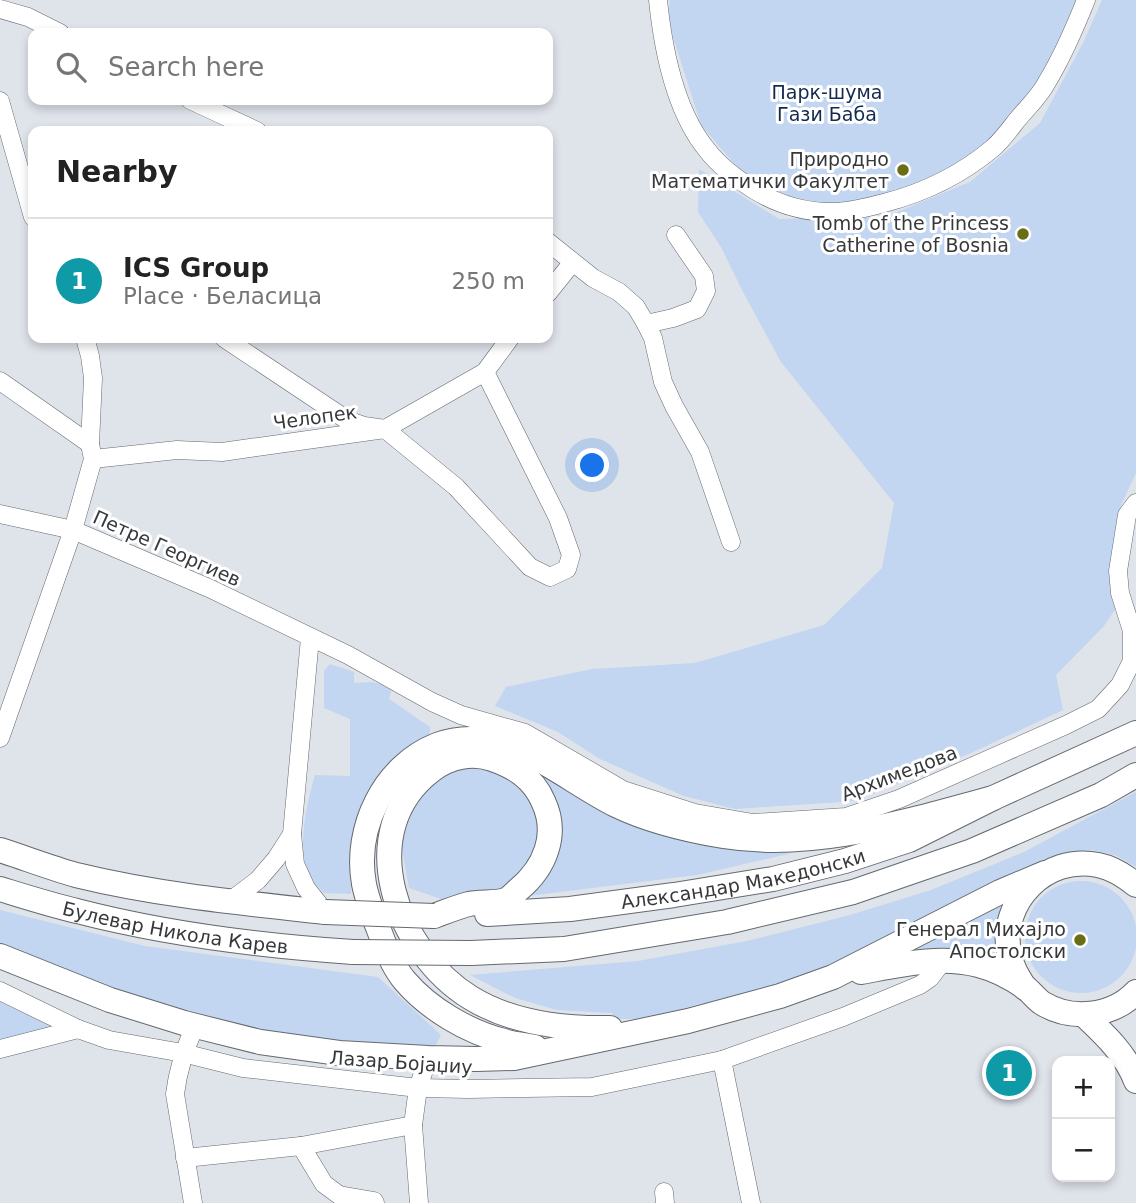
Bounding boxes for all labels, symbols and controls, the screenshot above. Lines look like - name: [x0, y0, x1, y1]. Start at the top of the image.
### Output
- search box: [28, 28, 553, 105]
- icon: search: [52, 48, 90, 86]
- text: Search here: [108, 52, 264, 82]
- park label: Парк-шума Гази Баба: [772, 81, 882, 125]
- place label: Природно Математички Факултет: [651, 148, 889, 192]
- text: Nearby: [56, 154, 178, 189]
- marker: Природно Математички Факултет: [895, 162, 911, 178]
- place label: Tomb of the Princess Catherine of Bosnia: [812, 212, 1009, 256]
- marker: Tomb of the Princess Catherine of Bosnia: [1015, 226, 1031, 242]
- text: ICS Group: [123, 253, 269, 283]
- text: 1: [71, 268, 87, 294]
- text: 250 m: [451, 268, 525, 294]
- text: Place · Беласица: [123, 283, 322, 309]
- street label: Челопек: [272, 400, 358, 434]
- your location: [575, 448, 609, 482]
- street label: Петре Георгиев: [90, 506, 244, 590]
- street label: Архимедова: [838, 741, 960, 805]
- street label: Александар Македонски: [620, 844, 868, 913]
- street label: Булевар Никола Карев: [60, 897, 289, 958]
- place label: Генерал Михајло Апостолски: [896, 918, 1066, 962]
- marker: Генерал Михајло Апостолски: [1072, 932, 1088, 948]
- street label: Лазар Бојаџиу: [329, 1046, 473, 1078]
- pin: 1: [986, 1047, 1032, 1099]
- map controls: [1052, 1056, 1115, 1182]
- button: +: [1052, 1056, 1115, 1119]
- button: −: [1052, 1119, 1115, 1182]

